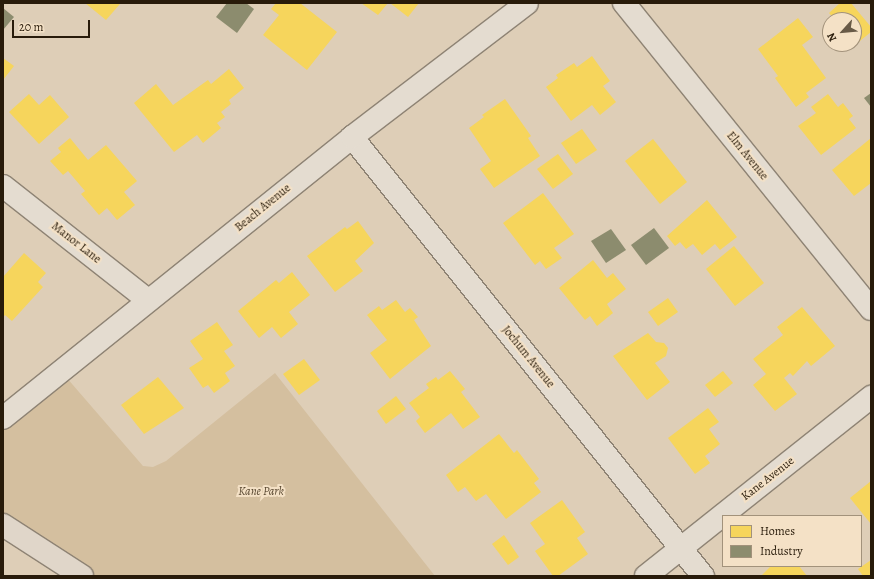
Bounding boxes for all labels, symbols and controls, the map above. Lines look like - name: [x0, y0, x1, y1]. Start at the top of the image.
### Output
- scale bar: [14, 12, 92, 38]
- north arrow: [822, 12, 862, 52]
- text: 20 m: [19, 19, 43, 35]
- text: N: [823, 30, 840, 44]
- street label: Elm Avenue: [723, 129, 771, 183]
- street label: Beach Avenue: [232, 181, 294, 235]
- street label: Manor Lane: [48, 219, 104, 267]
- street label: Jochum Avenue: [499, 323, 557, 391]
- street label: Kane Avenue: [739, 454, 797, 504]
- park label: Kane Park: [238, 485, 284, 499]
- legend: [722, 515, 862, 567]
- text: Homes: [760, 523, 795, 539]
- text: Industry: [760, 543, 803, 559]

